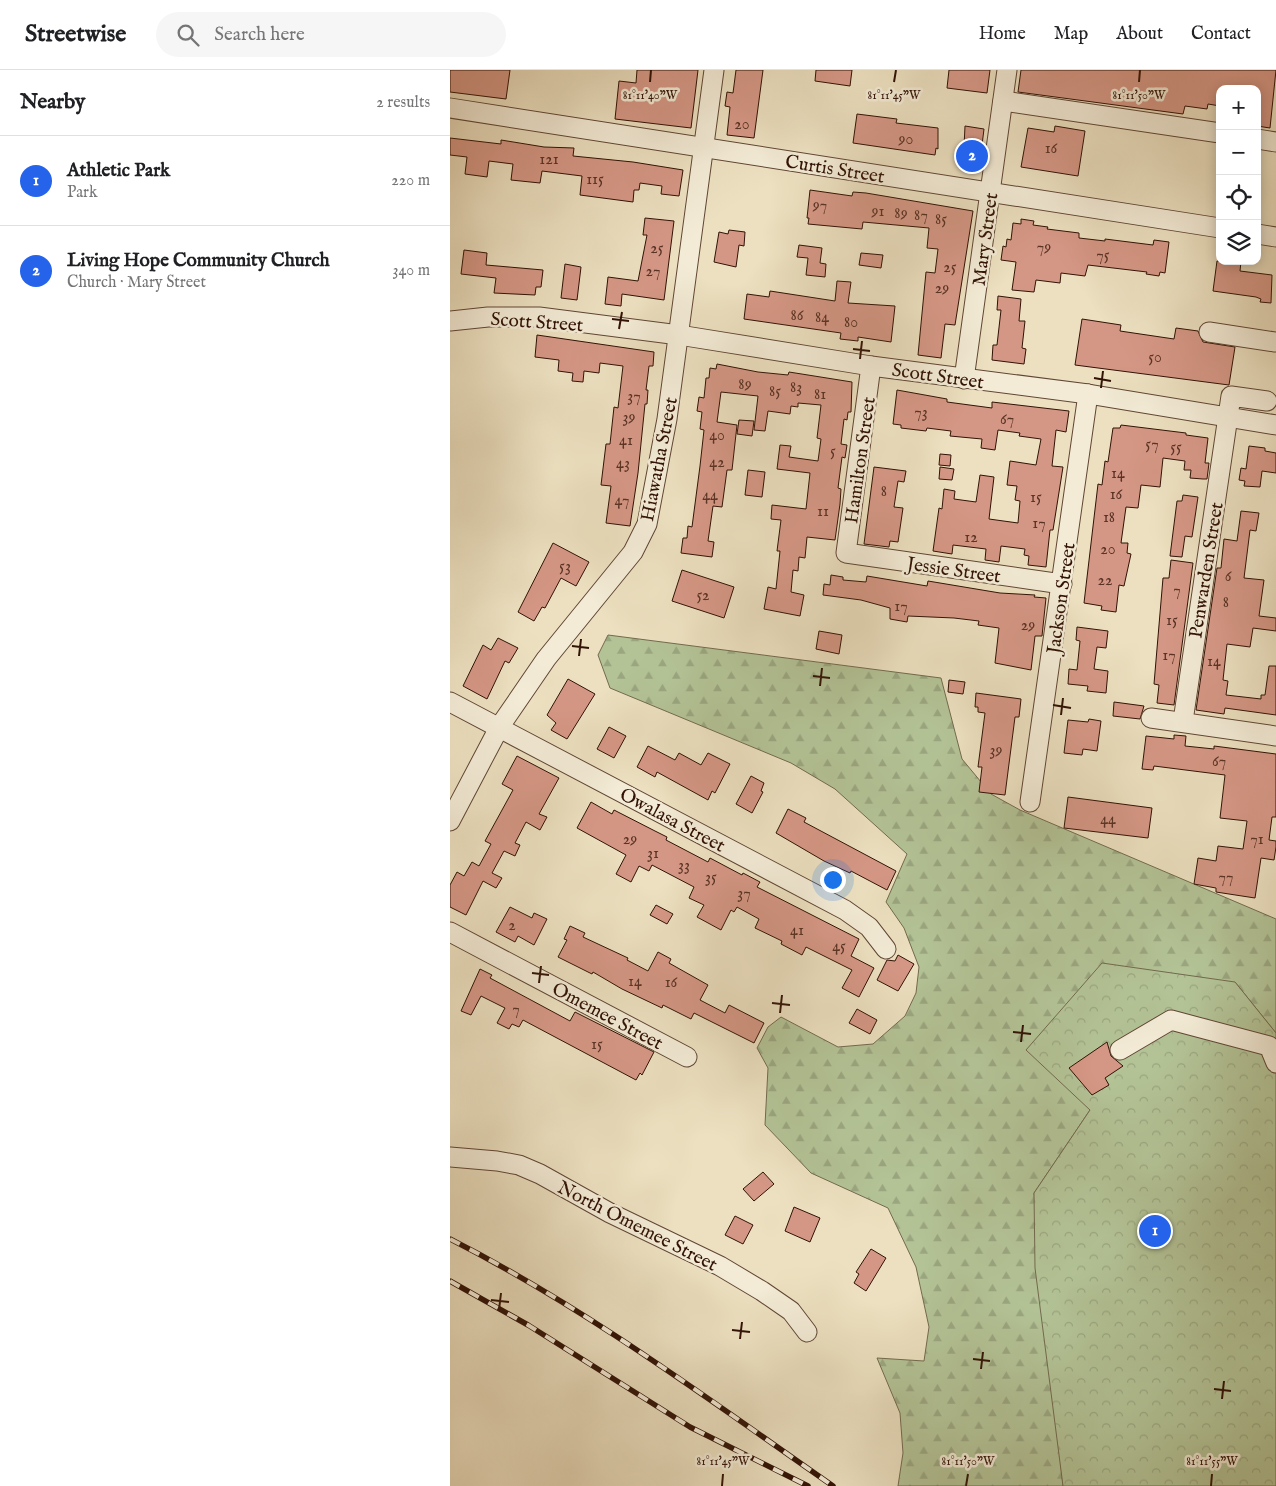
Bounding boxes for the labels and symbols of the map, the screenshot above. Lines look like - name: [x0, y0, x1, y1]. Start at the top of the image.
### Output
- text: 81°11'40"W: [623, 88, 678, 103]
- text: 81°11'45"W: [868, 88, 921, 103]
- text: 81°11'50"W: [1113, 88, 1166, 103]
- house number: 20: [734, 115, 750, 135]
- house number: 90: [898, 130, 914, 150]
- pin: 2: [956, 137, 988, 175]
- house number: 16: [1045, 139, 1058, 159]
- house number: 121: [539, 150, 559, 170]
- street label: Curtis Street: [783, 150, 886, 190]
- house number: 115: [586, 170, 604, 190]
- street label: Mary Street: [968, 191, 1004, 287]
- house number: 97: [812, 196, 827, 216]
- house number: 91: [871, 202, 884, 222]
- house number: 89: [894, 204, 908, 224]
- house number: 87: [914, 206, 928, 226]
- house number: 85: [935, 210, 947, 230]
- house number: 79: [1037, 238, 1051, 258]
- house number: 25: [650, 239, 664, 259]
- house number: 75: [1096, 246, 1110, 266]
- house number: 25: [943, 258, 957, 278]
- house number: 27: [646, 262, 660, 282]
- house number: 29: [935, 279, 949, 299]
- house number: 86: [790, 306, 804, 326]
- street label: Scott Street: [490, 308, 584, 338]
- house number: 84: [815, 308, 829, 328]
- house number: 80: [844, 313, 858, 333]
- house number: 50: [1148, 348, 1162, 368]
- street label: Scott Street: [890, 359, 986, 395]
- house number: 89: [738, 375, 752, 395]
- house number: 83: [790, 378, 802, 398]
- house number: 85: [769, 382, 781, 402]
- house number: 81: [814, 385, 826, 405]
- house number: 37: [627, 387, 641, 407]
- street label: Hiawatha Street: [636, 395, 684, 524]
- street label: Hamilton Street: [840, 395, 882, 525]
- house number: 73: [914, 403, 928, 423]
- house number: 39: [623, 408, 635, 428]
- house number: 67: [1000, 410, 1014, 430]
- house number: 40: [709, 426, 725, 446]
- house number: 41: [619, 431, 633, 451]
- house number: 57: [1145, 435, 1159, 455]
- house number: 55: [1170, 438, 1182, 458]
- house number: 5: [830, 442, 836, 462]
- house number: 42: [709, 453, 725, 473]
- house number: 43: [616, 454, 630, 474]
- house number: 14: [1111, 464, 1125, 484]
- house number: 8: [881, 482, 887, 502]
- house number: 16: [1110, 485, 1123, 505]
- house number: 44: [702, 486, 718, 506]
- house number: 15: [1030, 488, 1042, 508]
- house number: 47: [615, 491, 629, 511]
- street label: Penwarden Street: [1184, 500, 1230, 640]
- house number: 11: [817, 502, 829, 522]
- house number: 18: [1103, 508, 1115, 528]
- house number: 17: [1032, 514, 1046, 534]
- house number: 12: [964, 528, 978, 548]
- house number: 20: [1100, 540, 1116, 560]
- street label: Jackson Street: [1042, 541, 1082, 657]
- street label: Jessie Street: [903, 552, 1003, 590]
- house number: 53: [559, 557, 571, 577]
- house number: 6: [1225, 567, 1232, 587]
- house number: 22: [1097, 571, 1113, 591]
- house number: 7: [1173, 581, 1181, 601]
- house number: 52: [696, 586, 710, 606]
- house number: 8: [1223, 593, 1229, 613]
- house number: 17: [894, 597, 908, 617]
- house number: 15: [1166, 611, 1178, 631]
- house number: 29: [1021, 616, 1035, 636]
- house number: 17: [1162, 646, 1176, 666]
- house number: 14: [1207, 652, 1221, 672]
- house number: 39: [990, 741, 1002, 761]
- house number: 67: [1212, 752, 1226, 772]
- street label: Owalasa Street: [615, 783, 729, 859]
- house number: 44: [1100, 810, 1116, 830]
- house number: 29: [623, 830, 637, 850]
- house number: 71: [1250, 830, 1264, 850]
- house number: 31: [647, 844, 659, 864]
- house number: 33: [678, 856, 690, 876]
- your location: [820, 867, 846, 893]
- house number: 35: [705, 868, 717, 888]
- house number: 77: [1219, 868, 1233, 888]
- house number: 37: [737, 884, 751, 904]
- house number: 2: [508, 916, 516, 936]
- house number: 41: [790, 921, 804, 941]
- house number: 45: [832, 937, 846, 957]
- house number: 14: [628, 972, 642, 992]
- house number: 16: [665, 973, 678, 993]
- street label: Omemee Street: [547, 977, 667, 1056]
- house number: 7: [512, 1000, 520, 1020]
- house number: 15: [591, 1035, 603, 1055]
- street label: North Omemee Street: [553, 1176, 722, 1278]
- pin: 1: [1139, 1212, 1171, 1250]
- text: 81°11'45"W: [697, 1454, 750, 1469]
- text: 81°11'50"W: [942, 1454, 995, 1469]
- text: 81°11'55"W: [1186, 1454, 1238, 1469]

